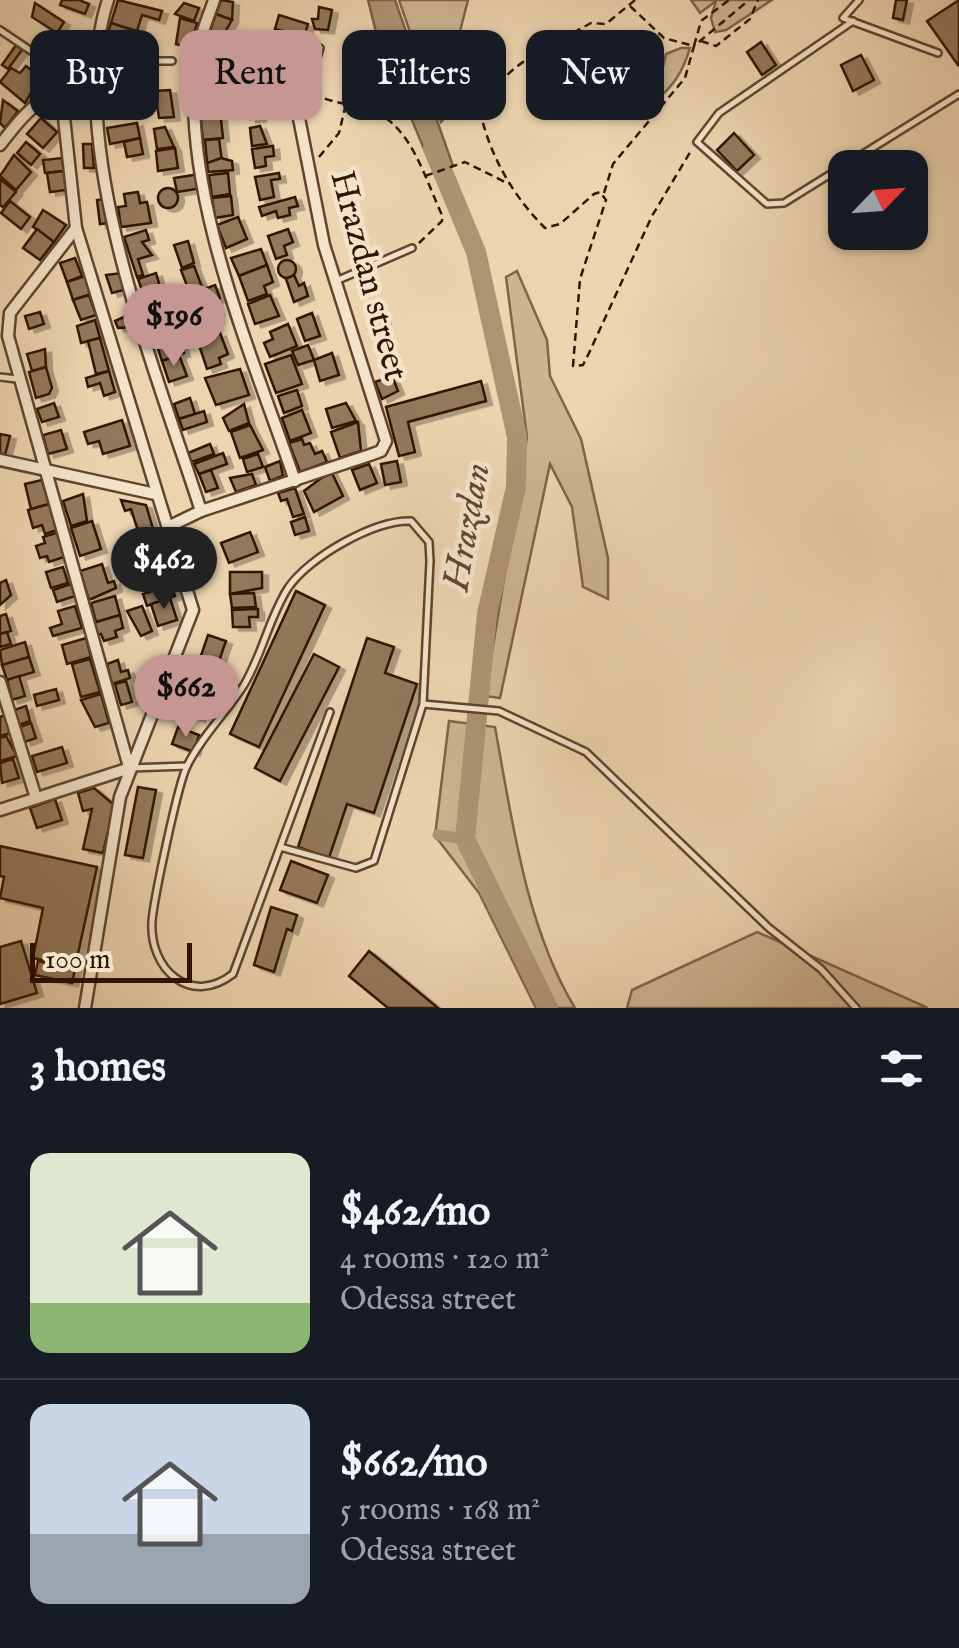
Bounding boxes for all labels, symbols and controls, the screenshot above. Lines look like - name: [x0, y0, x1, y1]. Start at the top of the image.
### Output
- chip: Buy: [30, 30, 159, 120]
- chip: Rent: [179, 30, 322, 120]
- chip: Filters: [342, 30, 506, 120]
- chip: New: [526, 30, 664, 120]
- north arrow: [828, 150, 928, 250]
- map controls: [828, 150, 928, 250]
- street label: Hrazdan street: [318, 166, 418, 386]
- pin: $196: [115, 284, 233, 369]
- text: $196: [145, 296, 203, 337]
- water label: Hrazdan: [433, 459, 503, 596]
- pin: $462: [105, 527, 223, 612]
- text: $462: [133, 539, 195, 580]
- pin: $662: [127, 655, 245, 740]
- text: $662: [156, 667, 216, 708]
- scale bar: [30, 938, 192, 983]
- text: 100 m: [45, 943, 111, 978]
- icon: filters: [874, 1041, 929, 1096]
- text: 3 homes: [30, 1042, 166, 1095]
- text: $462/mo: [340, 1186, 491, 1239]
- icon: home: [110, 1193, 230, 1313]
- text: 4 rooms · 120 m²: [340, 1239, 549, 1280]
- text: Odessa street: [340, 1280, 516, 1321]
- text: $662/mo: [340, 1437, 488, 1490]
- icon: home: [110, 1444, 230, 1564]
- text: 5 rooms · 168 m²: [340, 1490, 540, 1531]
- text: Odessa street: [340, 1531, 516, 1572]

